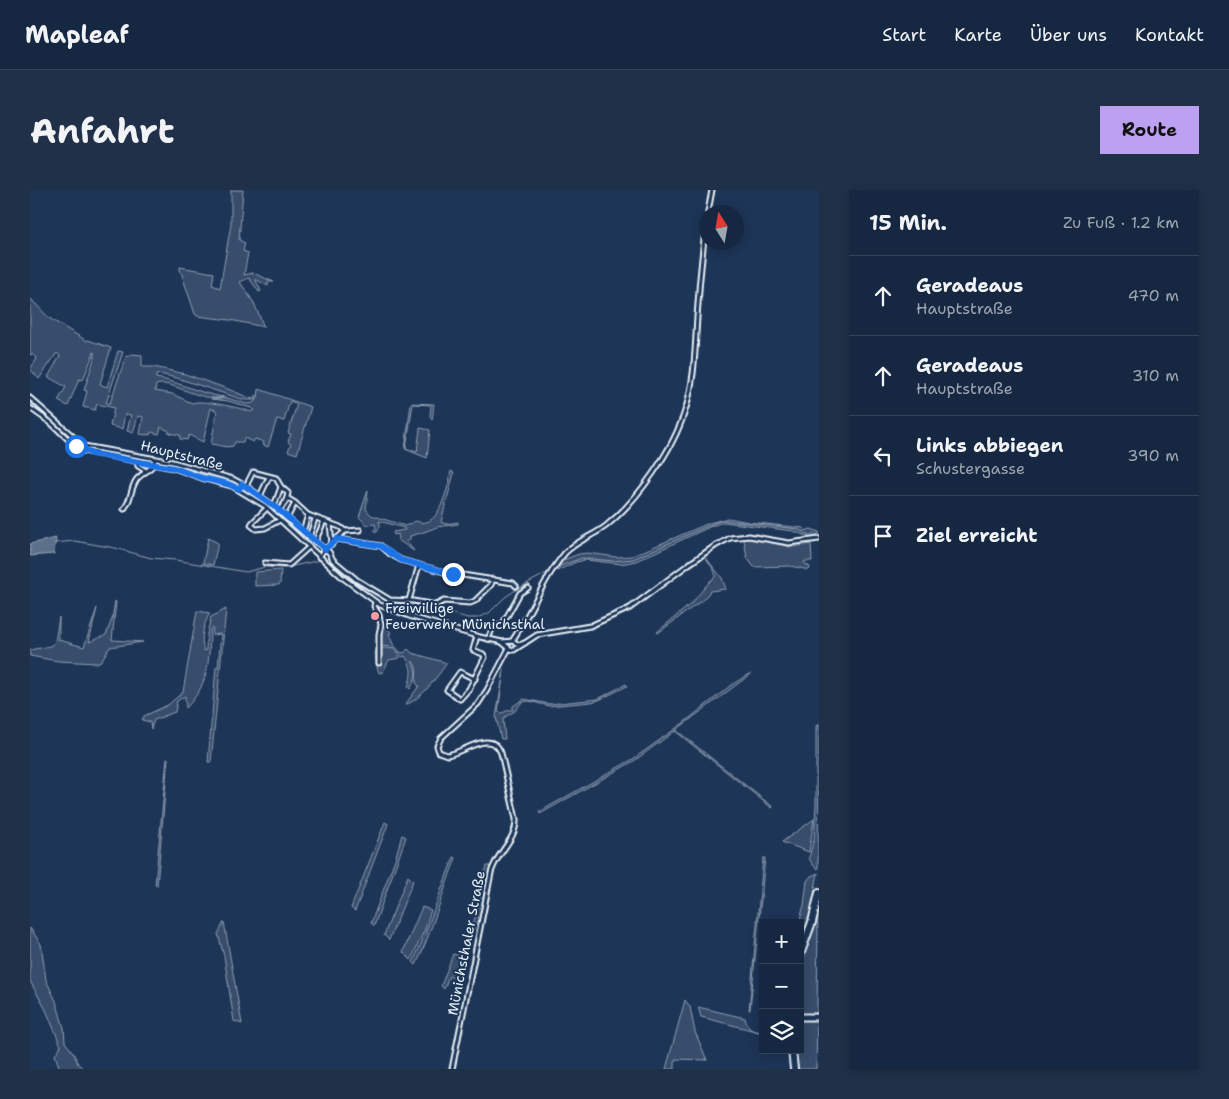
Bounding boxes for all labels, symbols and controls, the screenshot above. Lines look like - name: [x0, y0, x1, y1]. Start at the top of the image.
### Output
- text: Mapleaf: [25, 19, 129, 51]
- text: Start: [882, 23, 926, 47]
- text: Karte: [954, 23, 1002, 47]
- text: Über uns: [1030, 23, 1107, 47]
- text: Kontakt: [1135, 23, 1204, 47]
- button: Route: [1100, 106, 1199, 154]
- text: Anfahrt: [30, 107, 174, 154]
- north arrow: [699, 205, 744, 250]
- text: 15 Min.: [869, 209, 947, 237]
- text: Zu Fuß · 1.2 km: [1063, 212, 1179, 233]
- text: Geradeaus: [916, 273, 1023, 298]
- icon: ahead: [869, 282, 897, 310]
- text: 470 m: [1128, 285, 1179, 306]
- text: Hauptstraße: [916, 298, 1013, 319]
- text: Geradeaus: [916, 353, 1023, 378]
- icon: ahead: [869, 362, 897, 390]
- text: 310 m: [1132, 365, 1179, 386]
- text: Hauptstraße: [916, 378, 1013, 399]
- text: Links abbiegen: [916, 433, 1063, 458]
- route start: [65, 435, 88, 458]
- street label: Hauptstraße: [139, 436, 225, 474]
- icon: left: [869, 442, 897, 470]
- text: 390 m: [1127, 445, 1179, 466]
- text: Schustergasse: [916, 458, 1025, 479]
- icon: arrive: [869, 522, 897, 550]
- text: Ziel erreicht: [916, 523, 1037, 548]
- route end: [442, 563, 465, 586]
- place label: Freiwillige Feuerwehr Münichsthal: [385, 599, 545, 633]
- marker: Freiwillige Feuerwehr Münichsthal: [369, 610, 381, 622]
- street label: Münichsthaler Straße: [443, 869, 489, 1017]
- map controls: [759, 919, 804, 1054]
- button: +: [759, 919, 804, 964]
- button: −: [759, 964, 804, 1009]
- button: layers: [759, 1009, 804, 1054]

